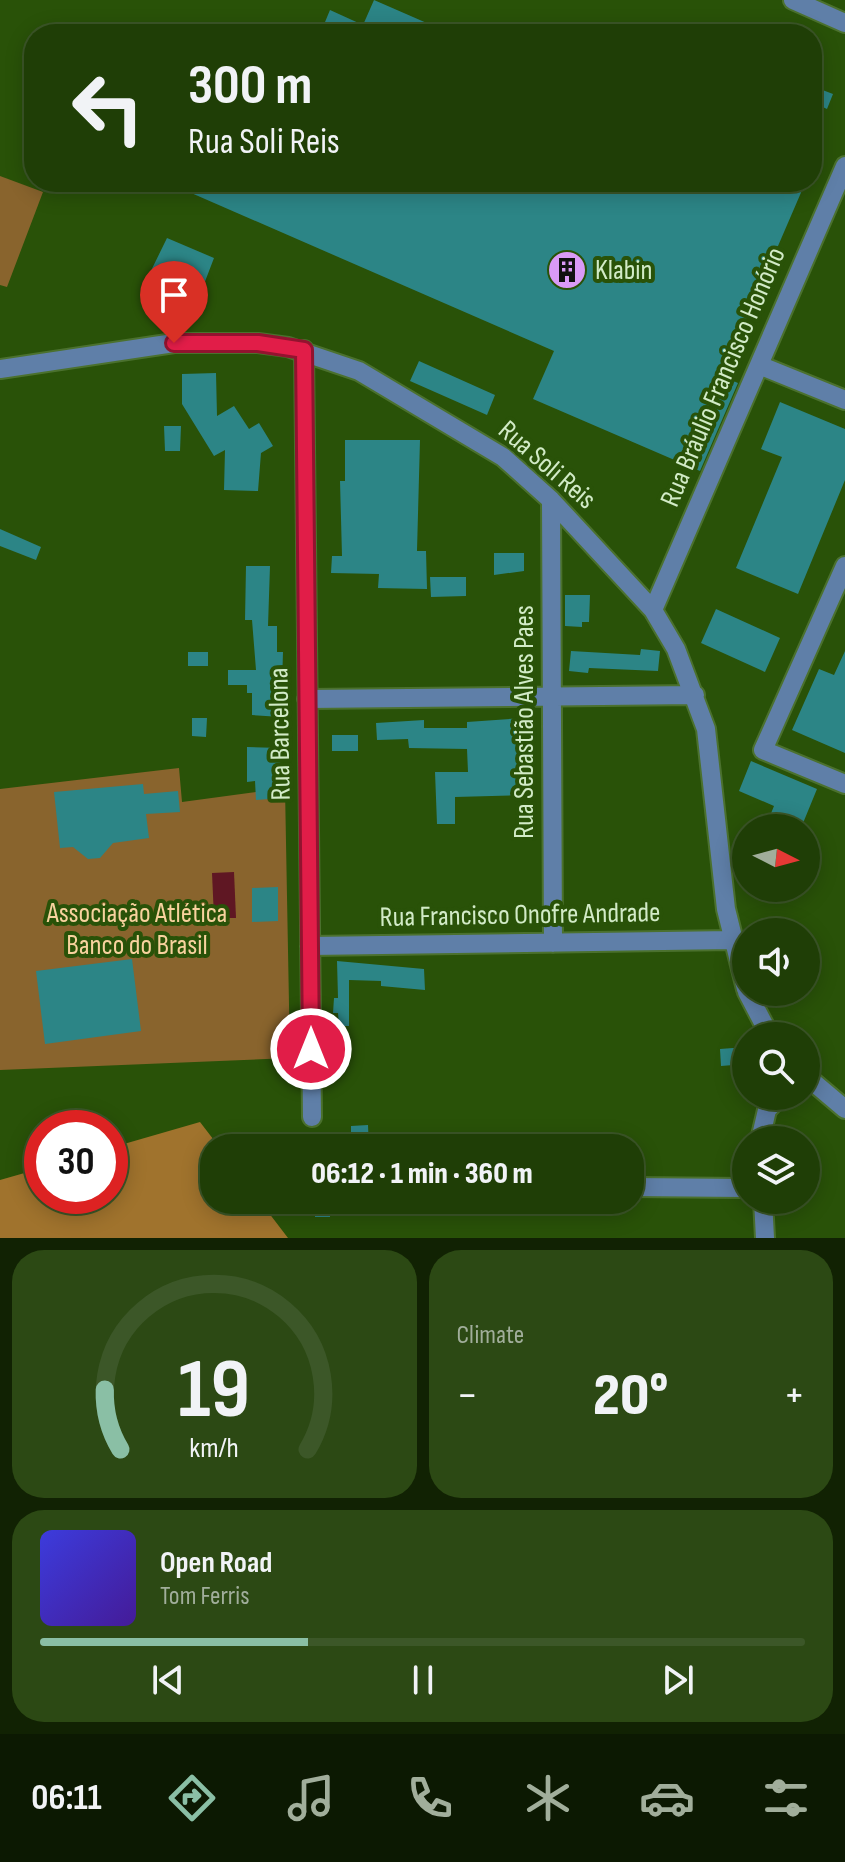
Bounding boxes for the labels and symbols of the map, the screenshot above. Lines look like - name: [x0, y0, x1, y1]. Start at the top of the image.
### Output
- street label: Rua Bráulio Francisco Honório: [653, 242, 793, 512]
- building icon: Klabin: [546, 249, 588, 291]
- place label: Klabin: [595, 254, 653, 287]
- pin: [140, 261, 208, 343]
- street label: Rua Soli Reis: [492, 414, 602, 516]
- street label: Rua Sebastião Alves Paes: [508, 605, 541, 839]
- street label: Rua Barcelona: [262, 667, 298, 801]
- north arrow: [732, 814, 820, 902]
- street label: Rua Francisco Onofre Andrade: [379, 896, 661, 934]
- park label: Associação Atlética Banco do Brasil: [46, 897, 227, 962]
- position arrow: [269, 1007, 353, 1091]
- speed limit sign: 30: [24, 1110, 128, 1214]

